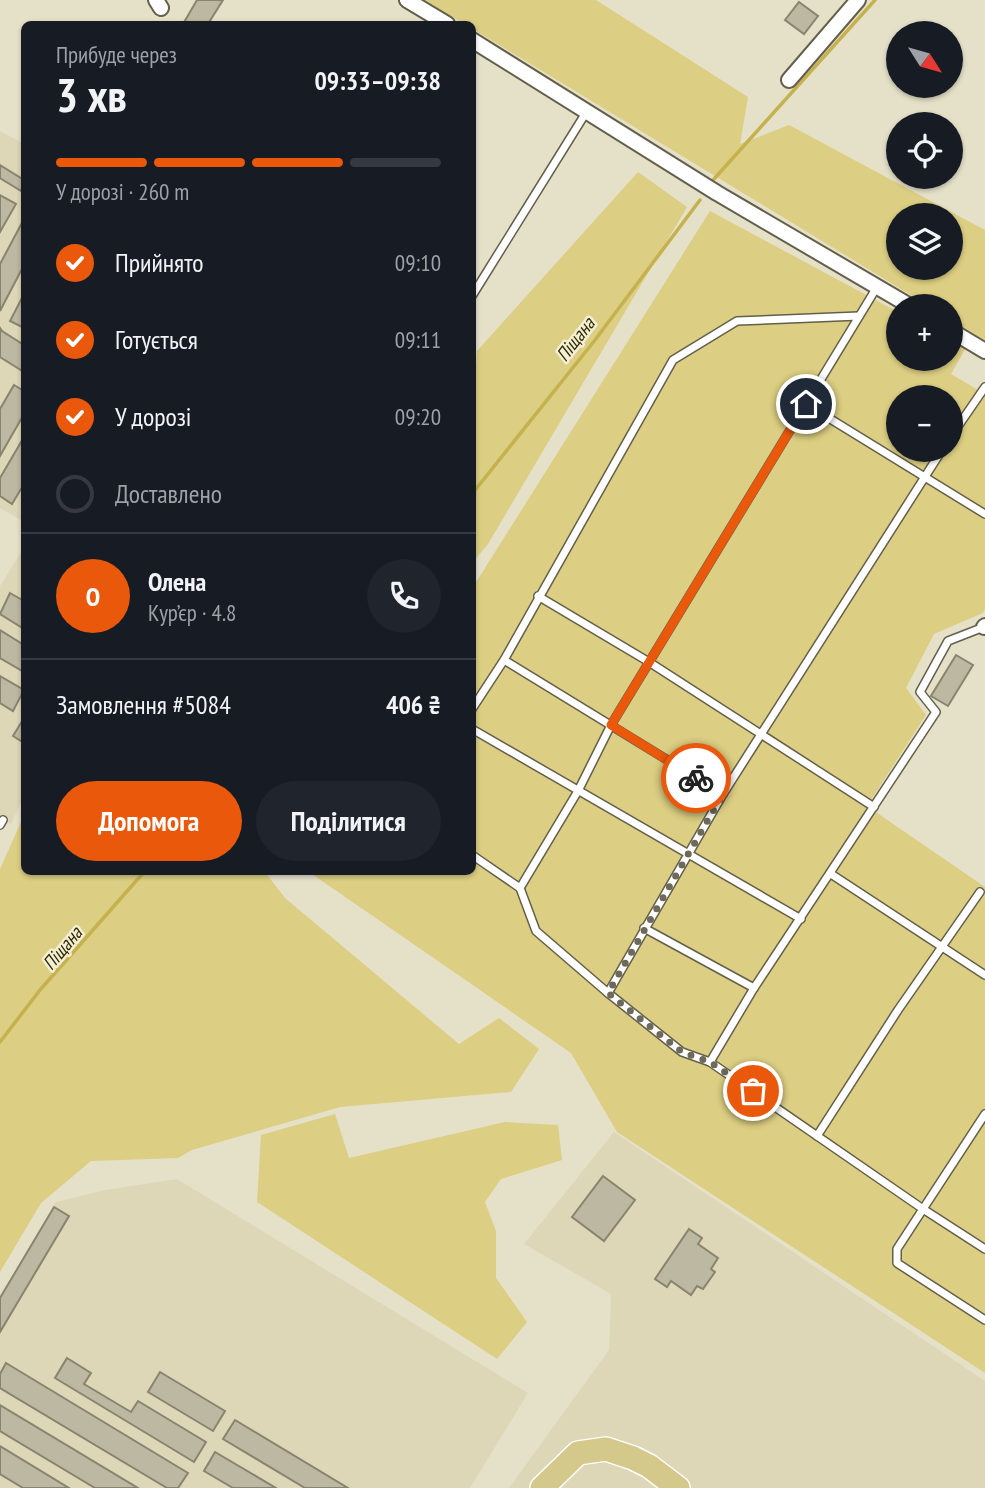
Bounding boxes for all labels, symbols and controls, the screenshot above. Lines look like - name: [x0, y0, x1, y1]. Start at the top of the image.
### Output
- north arrow: [886, 21, 962, 98]
- map controls: [886, 21, 963, 462]
- text: Прибуде через: [56, 40, 177, 69]
- text: 09:33–09:38: [314, 64, 441, 97]
- text: 3 хв: [56, 65, 127, 125]
- button: locate: [886, 112, 963, 189]
- text: У дорозі · 260 m: [56, 177, 189, 206]
- button: layers: [886, 203, 963, 280]
- icon: check: [56, 244, 94, 282]
- text: Прийнято: [115, 246, 203, 279]
- text: 09:10: [395, 248, 441, 277]
- button: +: [886, 294, 963, 371]
- water label: Піщана: [550, 311, 600, 366]
- icon: check: [56, 321, 94, 359]
- text: Готується: [115, 323, 198, 356]
- text: 09:11: [395, 325, 441, 354]
- pin: [776, 374, 836, 434]
- icon: home: [787, 385, 825, 423]
- button: −: [886, 385, 963, 462]
- icon: check: [56, 398, 94, 436]
- text: У дорозі: [115, 400, 192, 433]
- text: 09:20: [395, 402, 441, 431]
- text: Доставлено: [115, 477, 222, 510]
- button: phone: [367, 559, 441, 633]
- text: Олена: [148, 565, 206, 598]
- text: О: [86, 580, 100, 613]
- text: Кур’єр · 4.8: [148, 598, 236, 627]
- text: Замовлення #5084: [56, 688, 231, 721]
- text: 406 ₴: [386, 688, 441, 721]
- courier: [661, 743, 731, 813]
- icon: bike: [677, 759, 715, 797]
- button: Допомога: [56, 781, 242, 861]
- button: Поділитися: [256, 781, 441, 861]
- water label: Піщана: [37, 920, 88, 975]
- pin: [723, 1061, 783, 1121]
- icon: bag: [734, 1072, 772, 1110]

